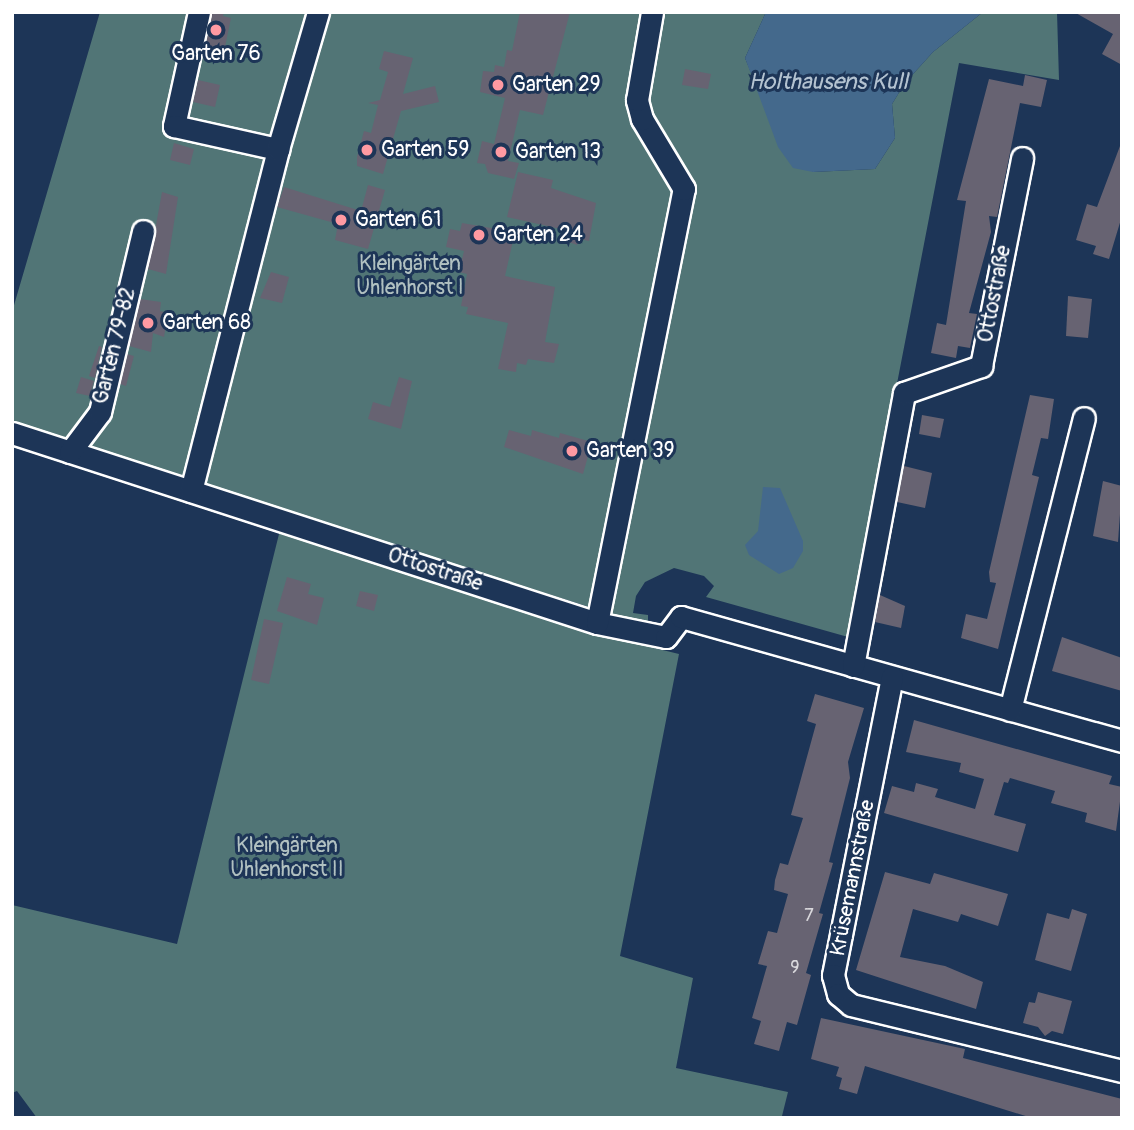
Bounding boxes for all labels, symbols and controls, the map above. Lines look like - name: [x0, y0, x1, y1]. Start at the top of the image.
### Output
- marker: Garten 76: [208, 22, 224, 38]
- place label: Garten 76: [171, 41, 261, 67]
- water label: Holthausens Kull: [748, 68, 908, 96]
- place label: Garten 29: [512, 72, 601, 98]
- marker: Garten 29: [490, 77, 506, 93]
- place label: Garten 59: [381, 137, 469, 163]
- place label: Garten 13: [515, 139, 601, 165]
- marker: Garten 59: [359, 142, 375, 158]
- marker: Garten 13: [493, 144, 509, 160]
- place label: Garten 61: [355, 207, 441, 233]
- marker: Garten 61: [333, 212, 349, 228]
- place label: Garten 24: [493, 222, 583, 248]
- marker: Garten 24: [471, 227, 487, 243]
- street label: Ottostraße: [973, 243, 1017, 345]
- park label: Kleingärten Uhlenhorst I: [356, 251, 464, 301]
- street label: Garten 79-82: [88, 285, 142, 407]
- place label: Garten 68: [162, 310, 251, 336]
- marker: Garten 68: [140, 315, 156, 331]
- place label: Garten 39: [586, 438, 675, 464]
- marker: Garten 39: [564, 443, 580, 459]
- street label: Ottostraße: [384, 543, 486, 597]
- street label: Krüsemannstraße: [825, 798, 881, 958]
- park label: Kleingärten Uhlenhorst II: [230, 833, 344, 883]
- house number: 7: [804, 905, 814, 927]
- house number: 9: [790, 957, 800, 979]

